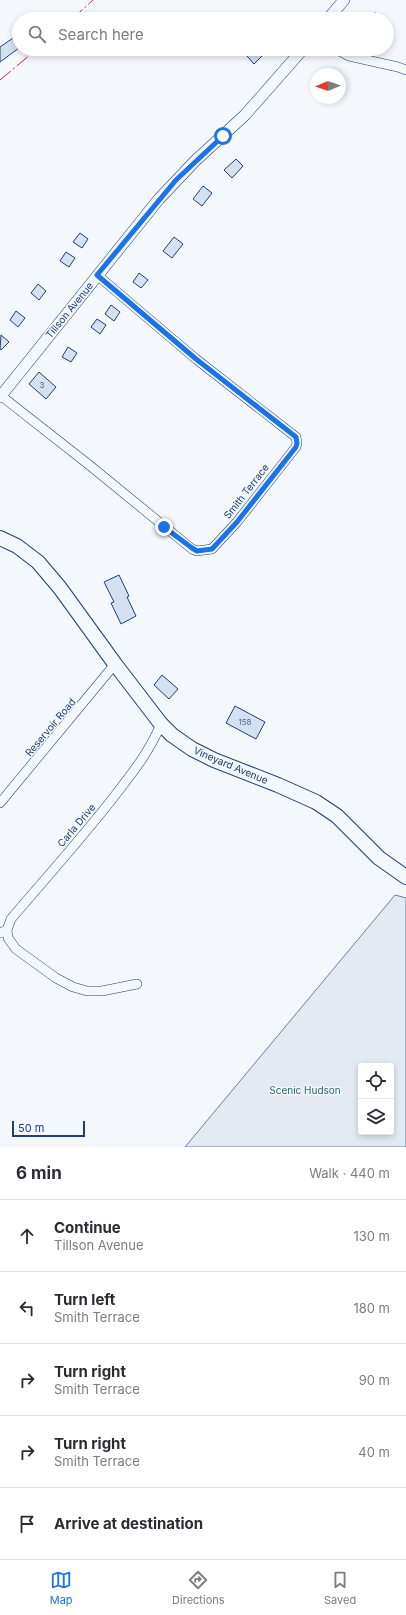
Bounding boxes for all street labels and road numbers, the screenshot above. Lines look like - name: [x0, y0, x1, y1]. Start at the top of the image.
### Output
- street label: Tillson Avenue: [43, 279, 95, 341]
- street label: Smith Terrace: [221, 461, 271, 521]
- street label: Reservoir Road: [22, 696, 78, 758]
- street label: Vineyard Avenue: [192, 744, 270, 786]
- street label: Carla Drive: [55, 801, 98, 849]

